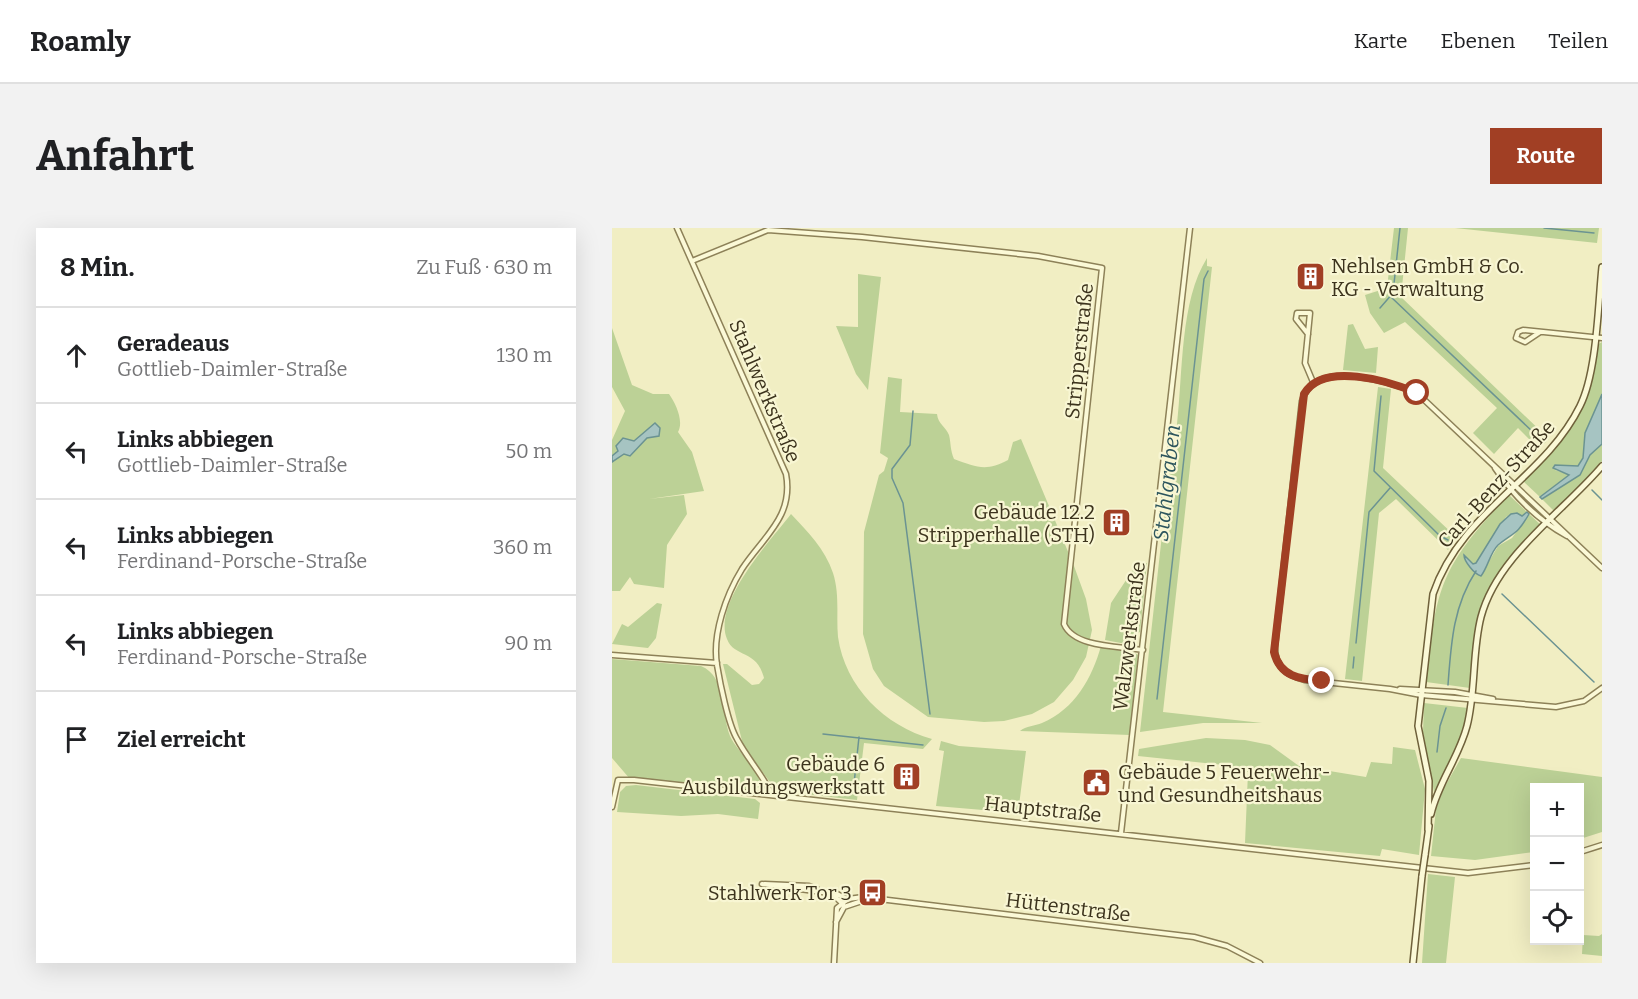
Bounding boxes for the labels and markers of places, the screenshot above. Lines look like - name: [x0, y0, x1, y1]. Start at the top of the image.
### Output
- place label: Nehlsen GmbH & Co. KG - Verwaltung: [1331, 254, 1524, 301]
- building icon: Nehlsen GmbH & Co. KG - Verwaltung: [1294, 261, 1326, 293]
- place label: Gebäude 12.2 Stripperhalle (STH): [918, 500, 1095, 547]
- building icon: Gebäude 12.2 Stripperhalle (STH): [1100, 507, 1132, 539]
- place label: Gebäude 6 Ausbildungswerkstatt: [681, 752, 885, 799]
- building icon: Gebäude 6 Ausbildungswerkstatt: [890, 760, 922, 792]
- place label: Gebäude 5 Feuerwehr- und Gesundheitshaus: [1118, 760, 1331, 807]
- public building icon: Gebäude 5 Feuerwehr- und Gesundheitshaus: [1081, 767, 1113, 799]
- bus stop icon: Stahlwerk Tor 3: [857, 877, 889, 909]
- place label: Stahlwerk Tor 3: [708, 881, 852, 905]

